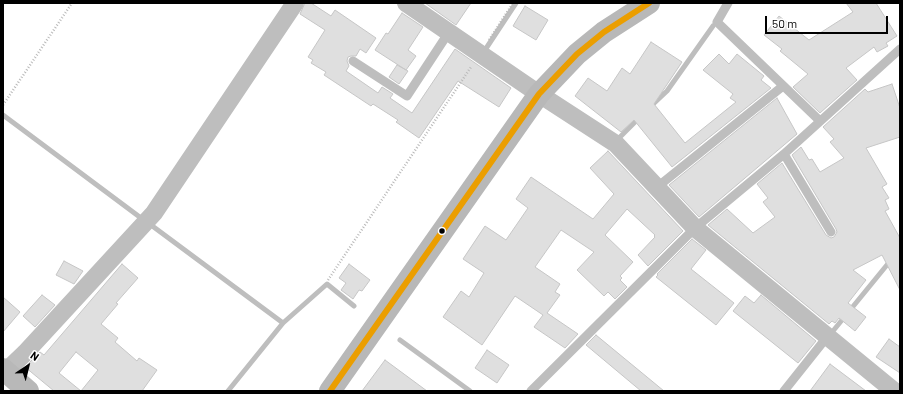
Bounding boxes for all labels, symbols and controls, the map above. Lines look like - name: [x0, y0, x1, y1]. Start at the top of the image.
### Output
- scale bar: [767, 8, 890, 34]
- text: 50 m: [772, 16, 797, 30]
- unlabelled marker: [437, 226, 447, 236]
- north arrow: [8, 346, 48, 386]
- text: N: [28, 348, 42, 363]

